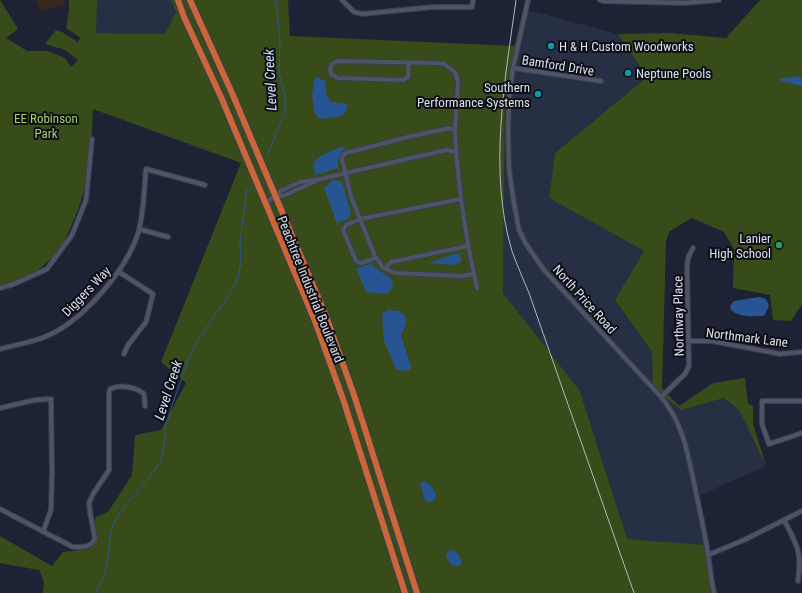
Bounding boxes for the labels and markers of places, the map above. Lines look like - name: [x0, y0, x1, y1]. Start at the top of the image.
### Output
- place label: H & H Custom Woodworks: [559, 39, 694, 54]
- marker: H & H Custom Woodworks: [546, 41, 556, 51]
- place label: Neptune Pools: [636, 66, 711, 81]
- marker: Neptune Pools: [623, 68, 633, 78]
- place label: Southern Performance Systems: [417, 80, 530, 110]
- marker: Southern Performance Systems: [533, 89, 543, 99]
- place label: Lanier High School: [709, 231, 771, 261]
- marker: Lanier High School: [774, 240, 784, 250]

